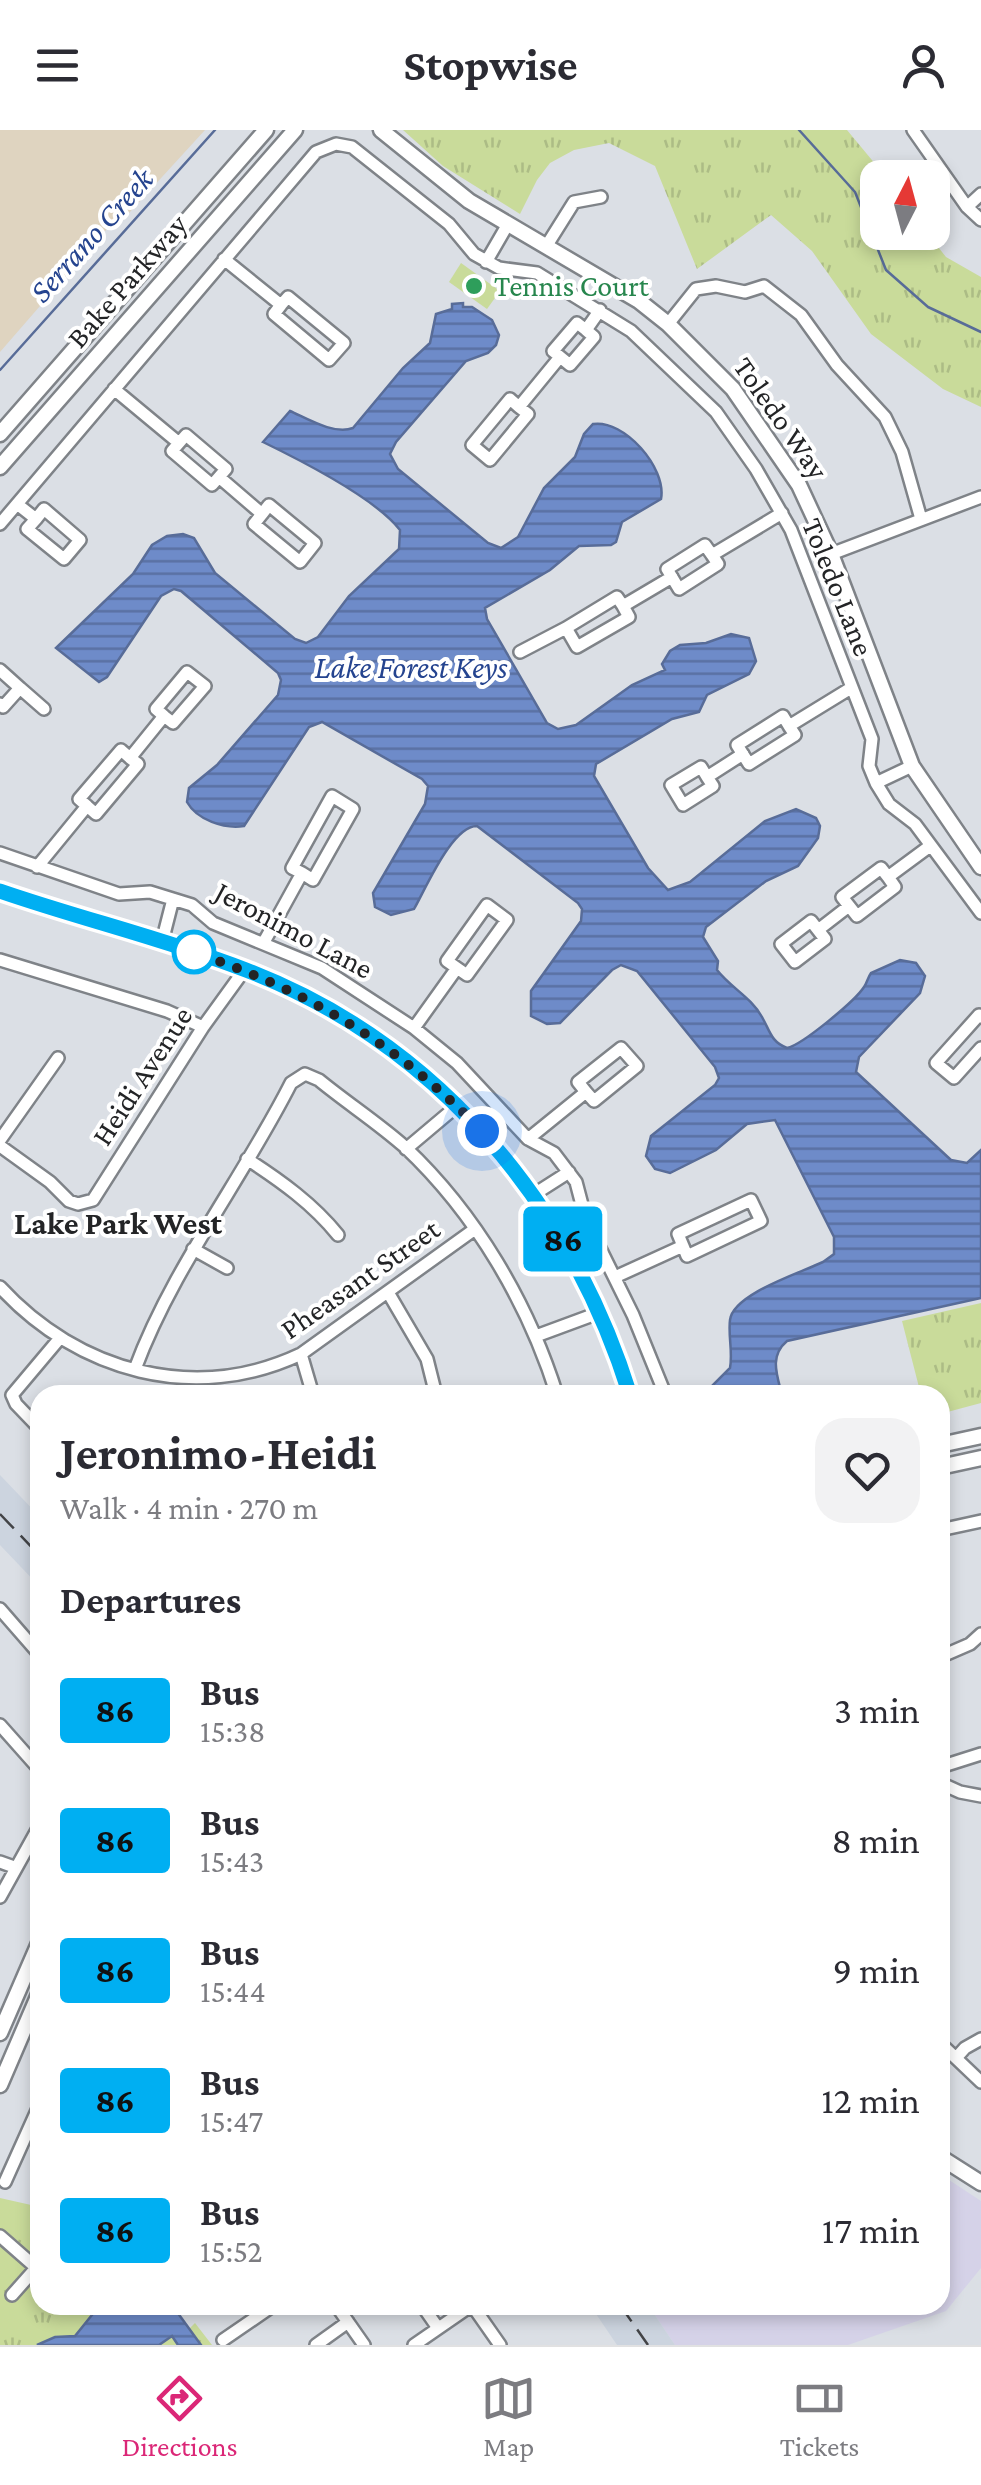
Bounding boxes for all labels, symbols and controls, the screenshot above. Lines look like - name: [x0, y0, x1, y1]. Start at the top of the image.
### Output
- icon: menu: [30, 38, 85, 93]
- icon: person: [896, 38, 951, 93]
- text: Stopwise: [403, 40, 578, 90]
- water label: Serrano Creek: [22, 159, 162, 309]
- north arrow: [860, 160, 950, 250]
- map controls: [860, 160, 950, 250]
- street label: Bake Parkway: [60, 207, 194, 355]
- place label: Tennis Court: [494, 269, 650, 302]
- marker: Tennis Court: [463, 275, 485, 297]
- street label: Toledo Way: [727, 350, 836, 486]
- street label: Toledo Lane: [796, 513, 881, 660]
- water label: Lake Forest Keys: [315, 649, 508, 685]
- street label: Jeronimo Lane: [207, 873, 379, 985]
- unlabelled marker: [173, 931, 215, 973]
- street label: Heidi Avenue: [85, 1000, 199, 1151]
- your location: [457, 1106, 507, 1156]
- district label: Lake Park West: [14, 1205, 222, 1241]
- line badge: 86: [518, 1206, 608, 1272]
- street label: Pheasant Street: [274, 1211, 446, 1345]
- text: 86: [543, 1220, 583, 1259]
- button: heart: [815, 1418, 920, 1523]
- text: Jeronimo-Heidi: [60, 1426, 376, 1479]
- text: Walk · 4 min · 270 m: [60, 1490, 318, 1526]
- text: Departures: [60, 1579, 241, 1621]
- text: Bus: [200, 1671, 259, 1713]
- text: 3 min: [834, 1689, 920, 1731]
- text: 86: [95, 1691, 135, 1730]
- text: 15:38: [200, 1713, 265, 1749]
- text: Bus: [200, 1801, 259, 1843]
- text: 8 min: [832, 1819, 920, 1861]
- text: 86: [95, 1821, 135, 1860]
- text: 15:43: [200, 1843, 264, 1879]
- text: Bus: [200, 1931, 259, 1973]
- text: 9 min: [833, 1949, 920, 1991]
- text: 86: [95, 1951, 135, 1990]
- text: 15:44: [200, 1973, 266, 2009]
- text: Bus: [200, 2061, 259, 2103]
- text: 12 min: [821, 2079, 920, 2121]
- text: 86: [95, 2081, 135, 2120]
- text: 15:47: [200, 2103, 263, 2139]
- text: Bus: [200, 2191, 259, 2233]
- text: 17 min: [822, 2209, 920, 2251]
- text: 86: [95, 2211, 135, 2250]
- text: 15:52: [200, 2233, 263, 2269]
- tab: Directions: [122, 2371, 238, 2462]
- tab: Map: [481, 2371, 536, 2462]
- tab: Tickets: [780, 2371, 859, 2462]

